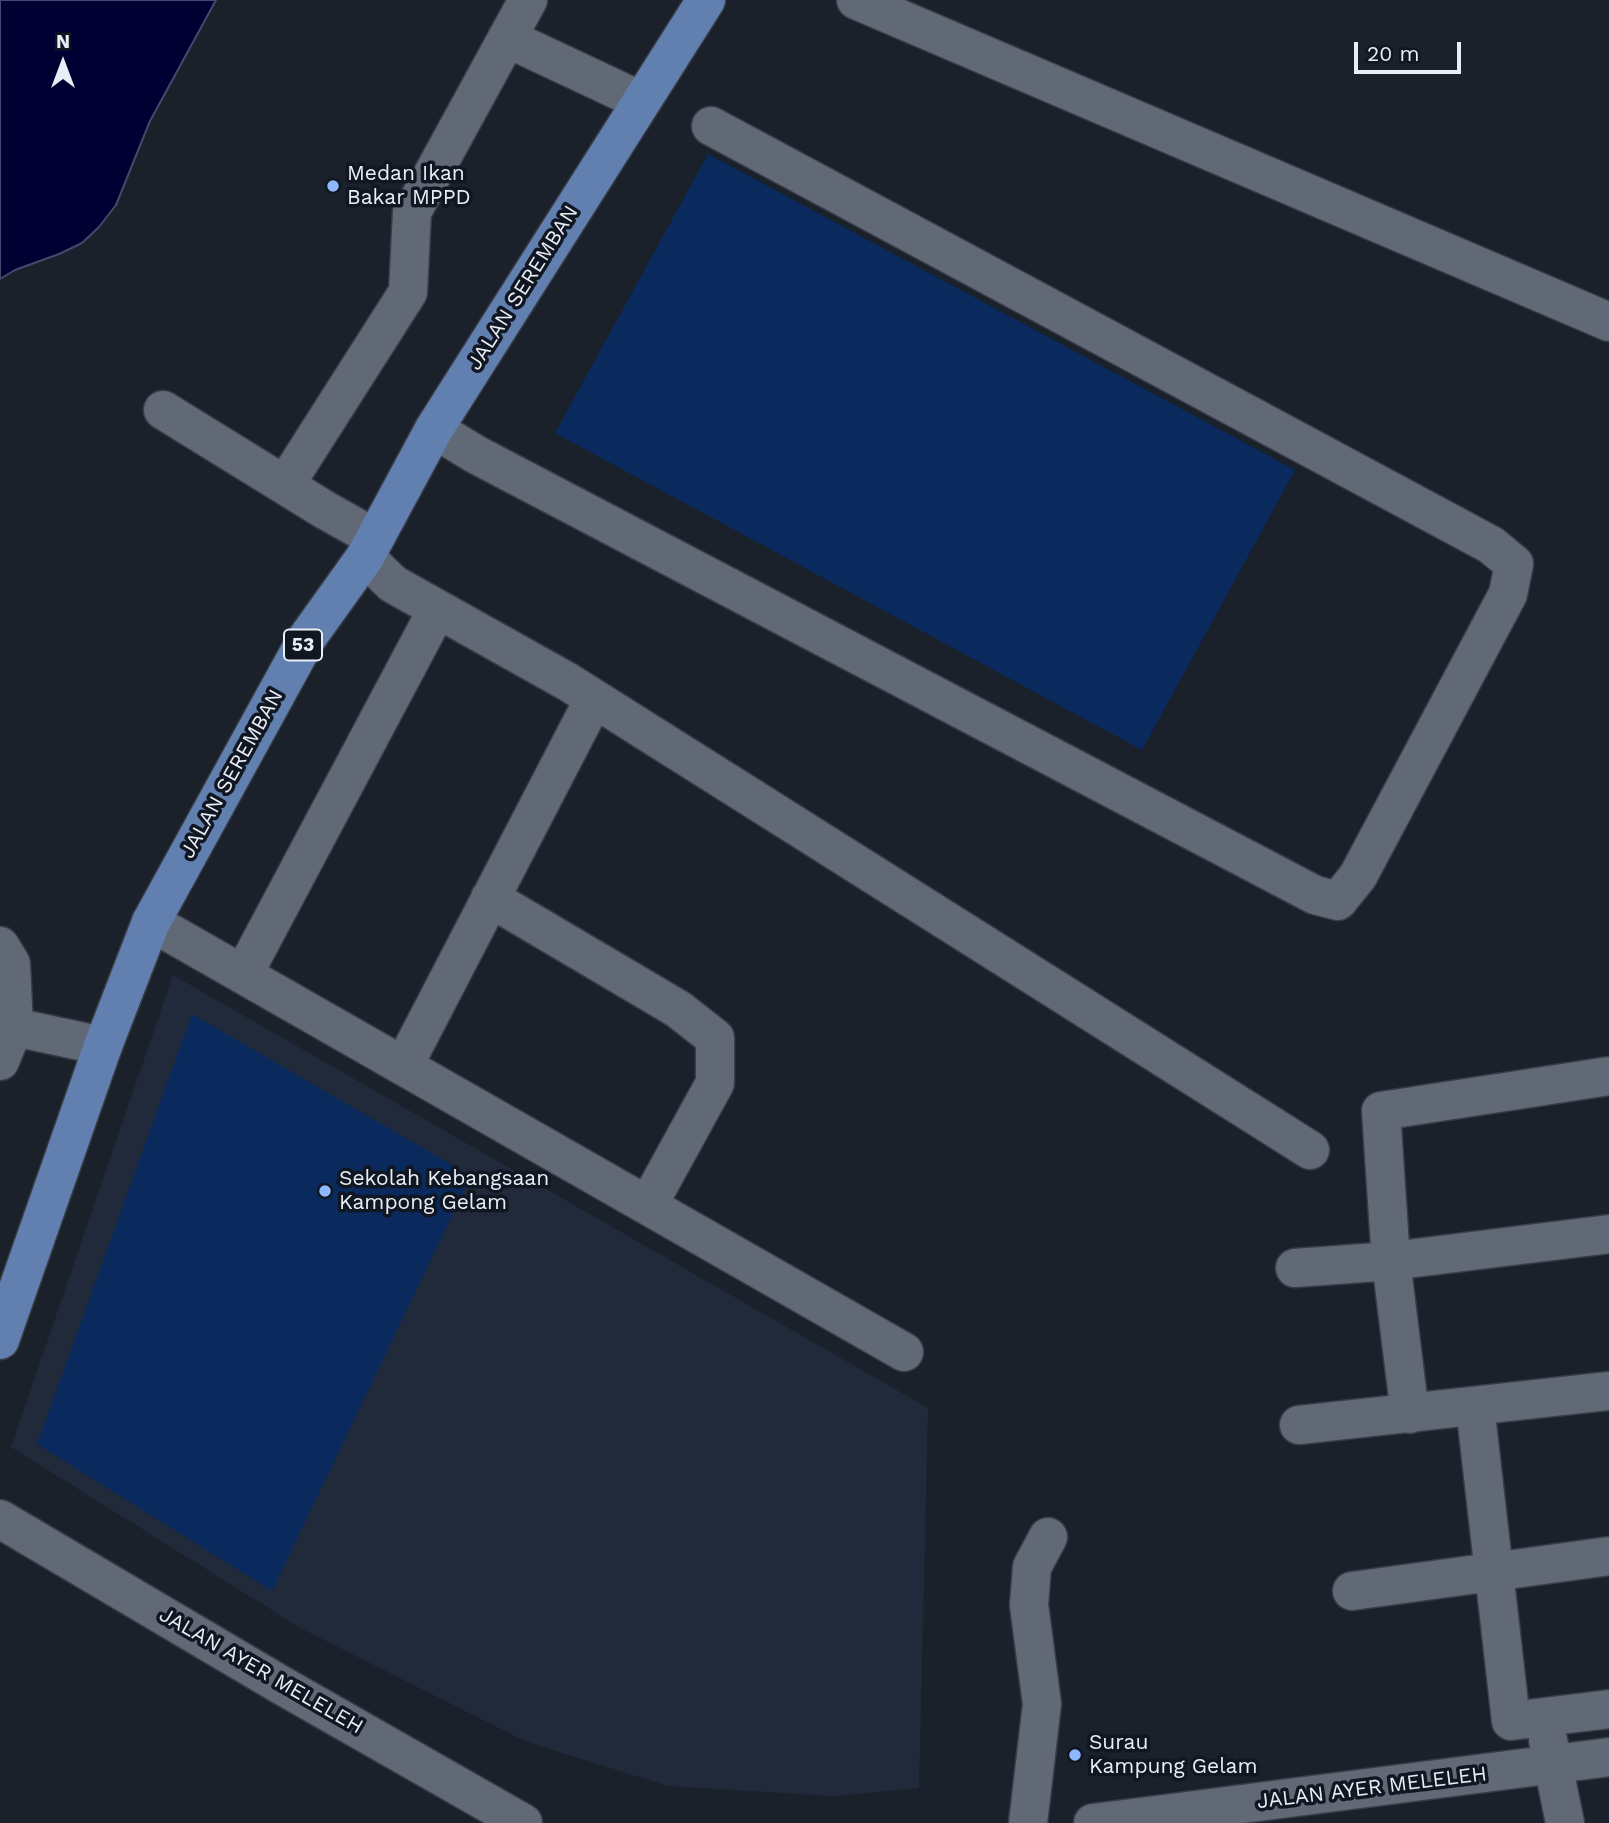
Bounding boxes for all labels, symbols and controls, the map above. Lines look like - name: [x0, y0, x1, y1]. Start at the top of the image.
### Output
- north arrow: [28, 28, 98, 98]
- scale bar: [1357, 28, 1464, 72]
- text: N: [56, 30, 70, 53]
- text: 20 m: [1367, 41, 1419, 66]
- place label: Medan Ikan Bakar MPPD: [347, 161, 471, 211]
- marker: Medan Ikan Bakar MPPD: [325, 178, 341, 194]
- street label: JALAN SEREMBAN: [462, 201, 584, 375]
- road number: 53: [284, 630, 322, 660]
- street label: JALAN SEREMBAN: [175, 685, 289, 863]
- place label: Sekolah Kebangsaan Kampong Gelam: [339, 1166, 549, 1216]
- marker: Sekolah Kebangsaan Kampong Gelam: [317, 1183, 333, 1199]
- street label: JALAN AYER MELELEH: [154, 1602, 368, 1740]
- place label: Surau Kampung Gelam: [1089, 1730, 1257, 1780]
- marker: Surau Kampung Gelam: [1067, 1747, 1083, 1763]
- street label: JALAN AYER MELELEH: [1256, 1761, 1488, 1815]

